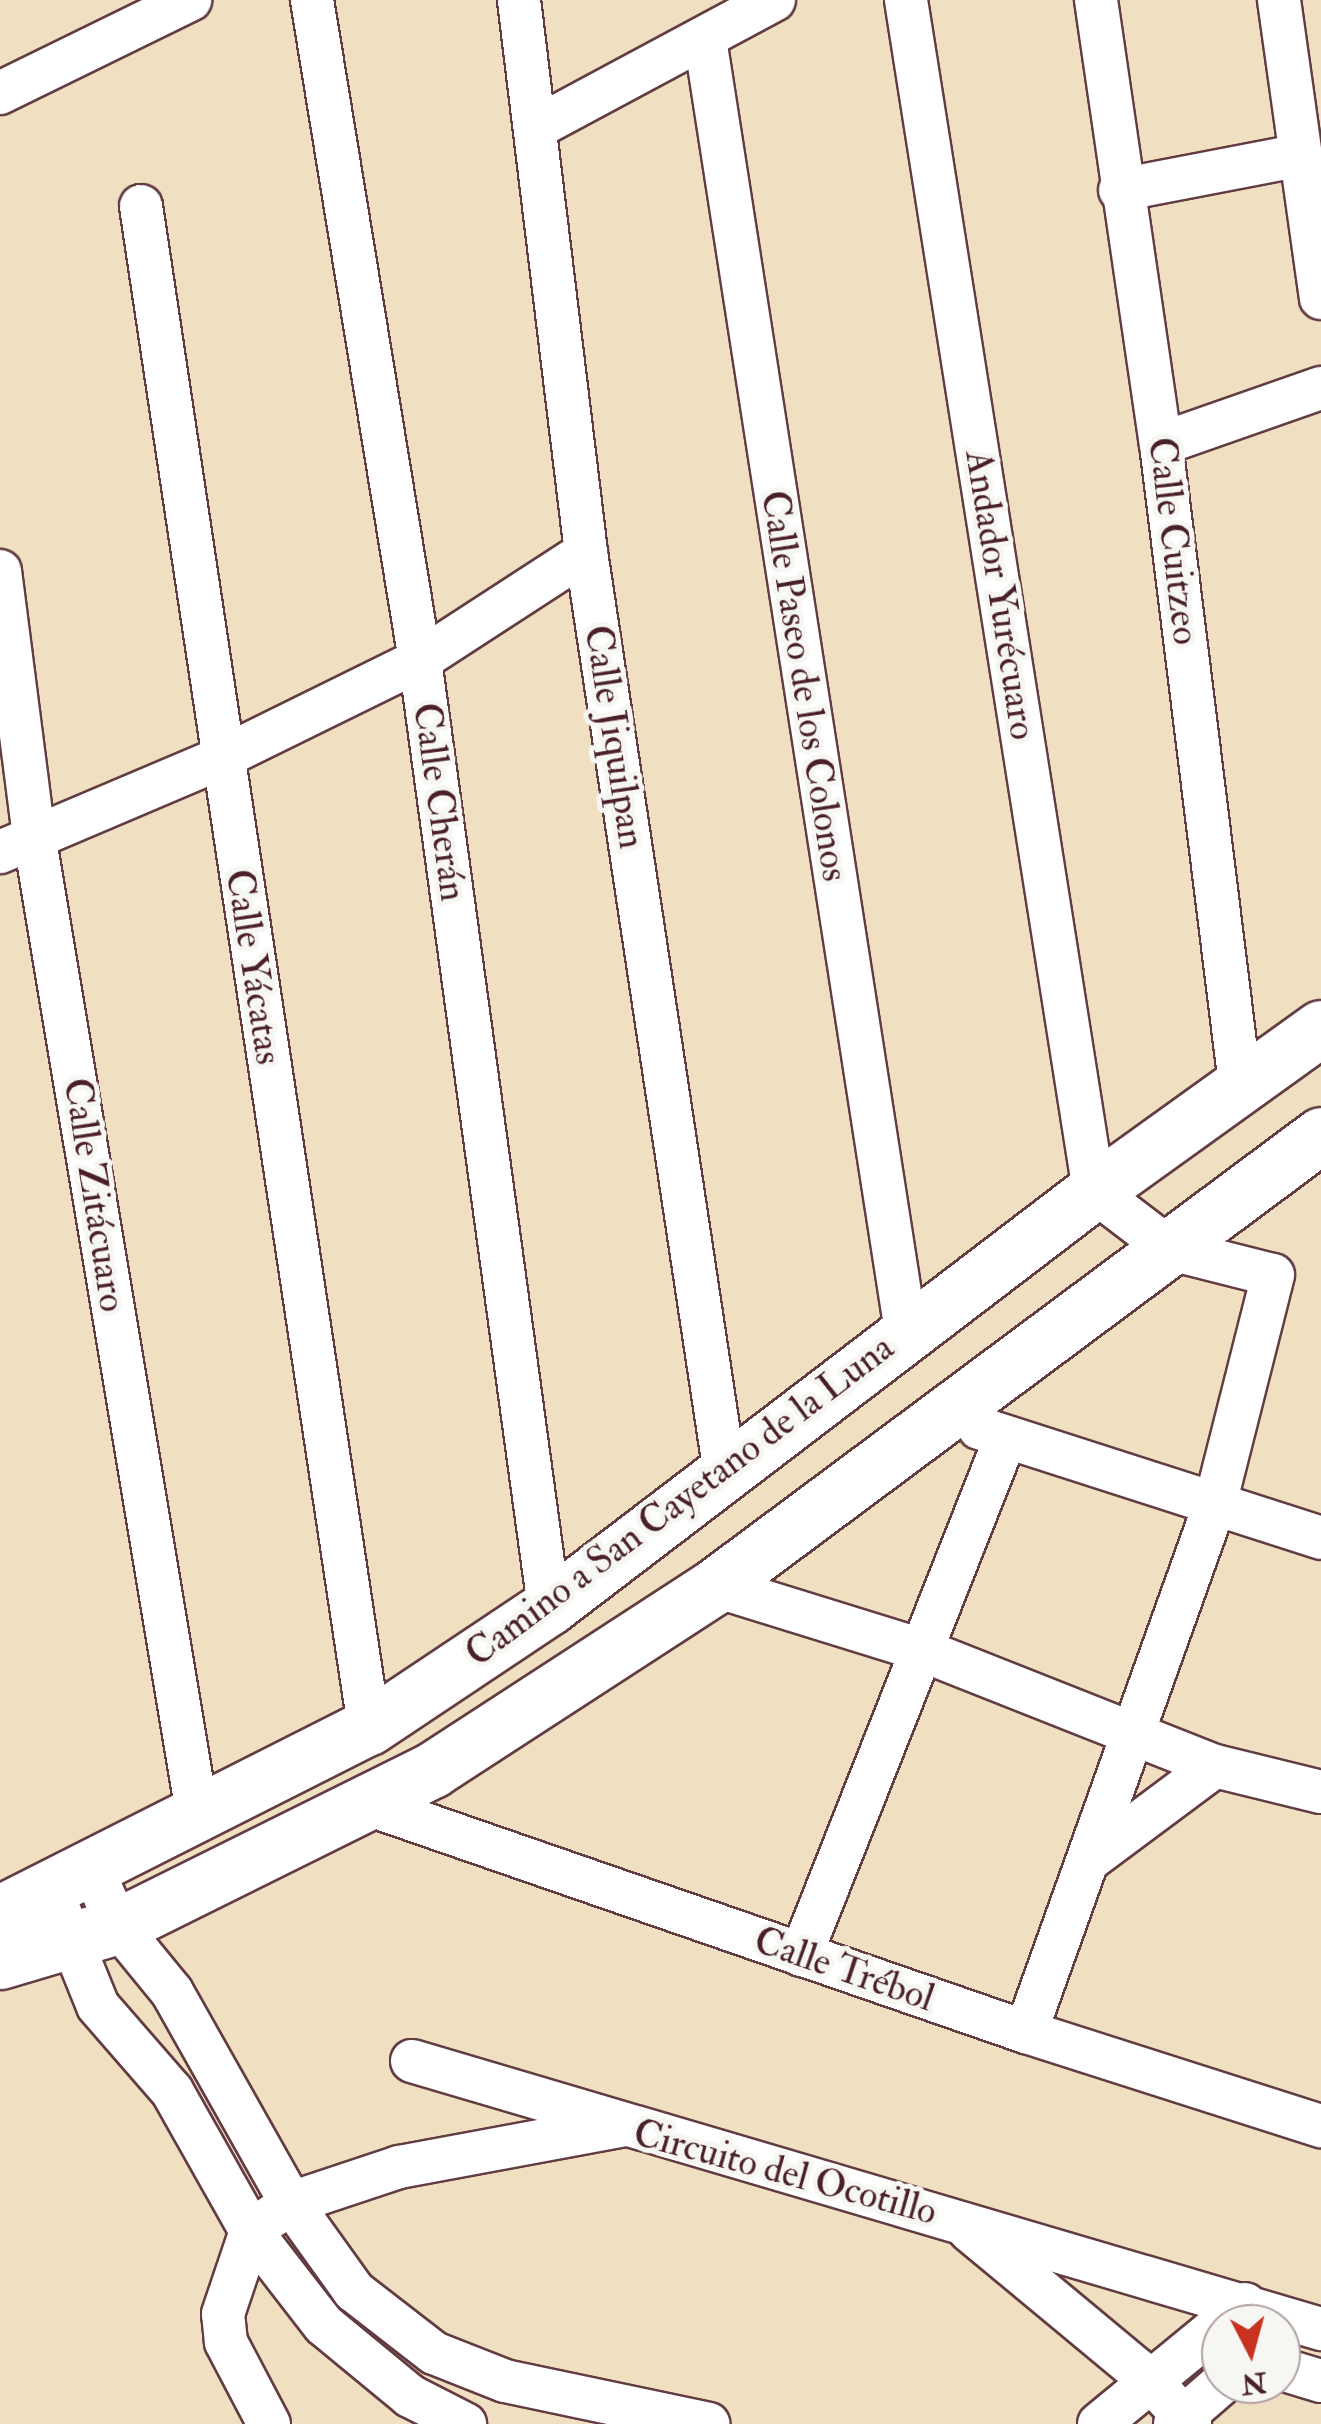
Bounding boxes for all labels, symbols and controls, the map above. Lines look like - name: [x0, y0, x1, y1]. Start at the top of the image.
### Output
- street label: Calle Cuitzeo: [1138, 435, 1208, 647]
- street label: Andador Yurécuaro: [955, 447, 1045, 743]
- street label: Calle Paseo de los Colonos: [751, 488, 857, 884]
- street label: Calle Jiquilpan: [574, 622, 654, 852]
- street label: Calle Cherán: [403, 700, 475, 904]
- street label: Calle Yácatas: [215, 866, 291, 1068]
- street label: Calle Zitácuaro: [53, 1075, 135, 1315]
- street label: Camino a San Cayetano de la Luna: [457, 1325, 903, 1677]
- street label: Calle Trébol: [748, 1918, 940, 2022]
- street label: Circuito del Ocotillo: [629, 2111, 941, 2235]
- north arrow: [1201, 2304, 1301, 2404]
- text: N: [1240, 2364, 1268, 2401]

